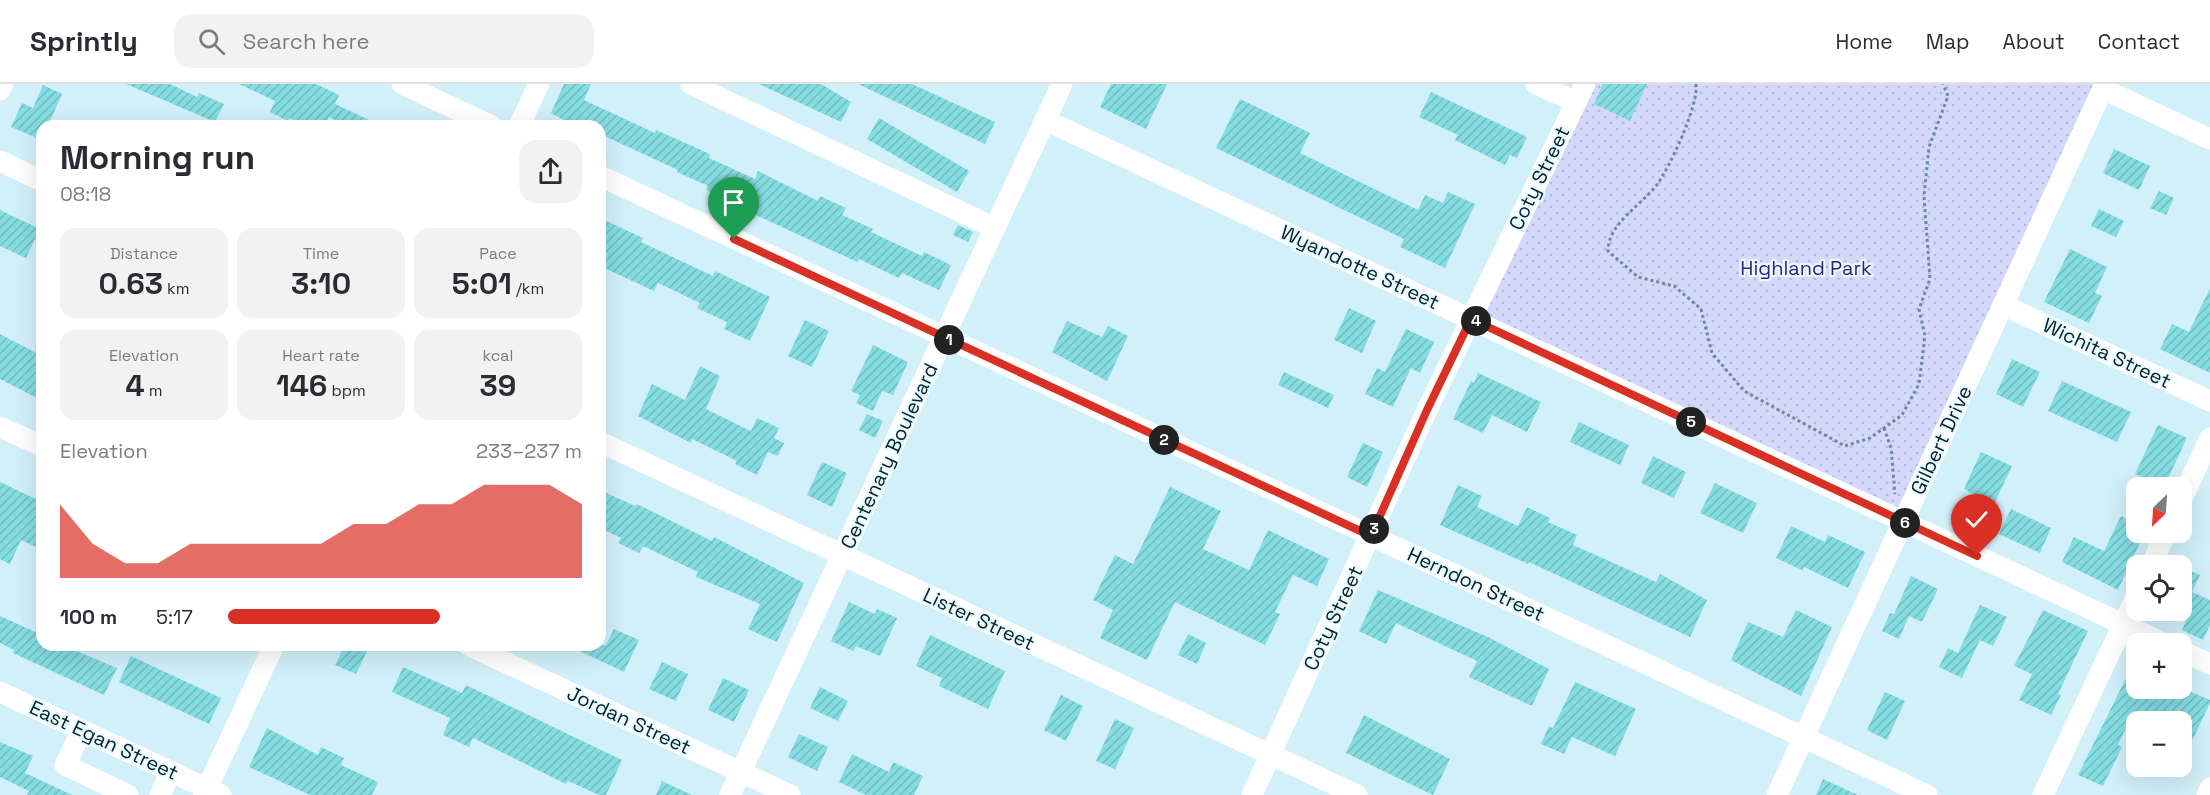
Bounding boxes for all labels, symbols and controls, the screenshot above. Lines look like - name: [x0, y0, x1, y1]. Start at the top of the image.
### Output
- search box: [174, 14, 594, 68]
- text: Sprintly: [30, 23, 138, 59]
- icon: search: [195, 25, 228, 58]
- text: Search here: [243, 27, 370, 55]
- text: Home: [1835, 28, 1893, 55]
- text: Map: [1926, 28, 1970, 55]
- text: About: [2003, 28, 2065, 55]
- text: Contact: [2098, 28, 2180, 55]
- street label: Coty Street: [1503, 122, 1575, 234]
- text: Morning run: [60, 137, 255, 179]
- button: share: [519, 140, 582, 203]
- pin: [708, 177, 759, 239]
- text: 08:18: [60, 181, 111, 207]
- icon: arrive: [717, 186, 750, 219]
- street label: Wyandotte Street: [1276, 219, 1444, 315]
- text: Distance: [110, 243, 178, 264]
- text: Time: [303, 243, 339, 264]
- text: Pace: [479, 243, 517, 264]
- park label: Highland Park: [1740, 255, 1872, 281]
- text: 0.63: [99, 264, 163, 303]
- text: 3:10: [291, 264, 351, 303]
- text: 5:01: [452, 264, 512, 303]
- text: km: [163, 278, 189, 299]
- text: /km: [512, 278, 544, 299]
- pin: 4: [1461, 306, 1491, 336]
- text: 4: [1471, 310, 1481, 331]
- street label: Wichita Street: [2039, 312, 2175, 394]
- pin: 1: [934, 325, 964, 355]
- text: 1: [945, 329, 953, 350]
- text: Elevation: [109, 345, 179, 366]
- text: Heart rate: [282, 345, 360, 366]
- text: kcal: [483, 345, 513, 366]
- street label: Centenary Boulevard: [834, 359, 944, 553]
- text: 4: [126, 366, 145, 405]
- text: 146: [276, 366, 327, 405]
- text: 39: [480, 366, 516, 405]
- text: m: [145, 380, 162, 401]
- text: bpm: [327, 380, 366, 401]
- street label: Gilbert Drive: [1904, 381, 1978, 499]
- pin: 5: [1676, 407, 1706, 437]
- text: 5: [1686, 411, 1696, 432]
- pin: 2: [1149, 425, 1179, 455]
- text: 2: [1159, 429, 1169, 450]
- text: Elevation: [60, 438, 148, 464]
- text: 233–237 m: [476, 438, 582, 464]
- north arrow: [2126, 477, 2192, 543]
- map controls: [2126, 477, 2192, 777]
- pin: [1951, 494, 2002, 556]
- icon: check: [1960, 503, 1993, 536]
- pin: 6: [1890, 508, 1920, 538]
- text: 6: [1900, 512, 1910, 533]
- pin: 3: [1359, 514, 1389, 544]
- text: 3: [1369, 518, 1379, 539]
- street label: Herndon Street: [1403, 541, 1549, 627]
- button: locate: [2126, 555, 2192, 621]
- street label: Coty Street: [1297, 562, 1369, 674]
- street label: Lister Street: [919, 582, 1039, 656]
- text: 100 m: [60, 604, 117, 630]
- text: 5:17: [156, 604, 193, 630]
- button: +: [2126, 633, 2192, 699]
- street label: Jordan Street: [563, 680, 695, 760]
- street label: East Egan Street: [25, 694, 183, 786]
- button: −: [2126, 711, 2192, 777]

